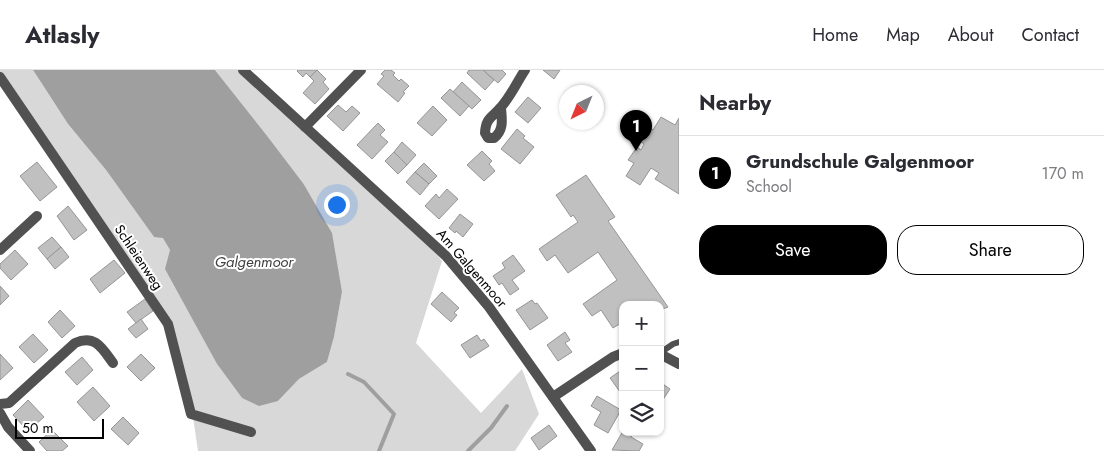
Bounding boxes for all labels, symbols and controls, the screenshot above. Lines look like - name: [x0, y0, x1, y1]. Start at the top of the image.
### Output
- text: Atlasly: [25, 17, 100, 52]
- text: Home: [812, 22, 858, 48]
- text: Map: [886, 22, 920, 48]
- text: About: [948, 22, 993, 48]
- text: Contact: [1021, 22, 1079, 48]
- north arrow: [559, 85, 604, 130]
- text: Nearby: [699, 88, 771, 118]
- pin: 1: [620, 110, 652, 151]
- text: Grundschule Galgenmoor: [746, 148, 974, 175]
- text: 1: [711, 162, 719, 185]
- text: 170 m: [1042, 162, 1084, 185]
- text: School: [746, 175, 792, 198]
- your location: [324, 192, 350, 218]
- street label: Schleienweg: [110, 220, 168, 294]
- street label: Am Galgenmoor: [432, 224, 512, 312]
- button: Save: [699, 225, 887, 275]
- button: Share: [897, 225, 1084, 275]
- water label: Galgenmoor: [215, 251, 294, 273]
- map controls: [619, 301, 664, 436]
- button: +: [619, 301, 664, 346]
- button: −: [619, 346, 664, 391]
- button: layers: [619, 391, 664, 436]
- scale bar: [15, 416, 104, 439]
- text: 50 m: [22, 418, 53, 438]

